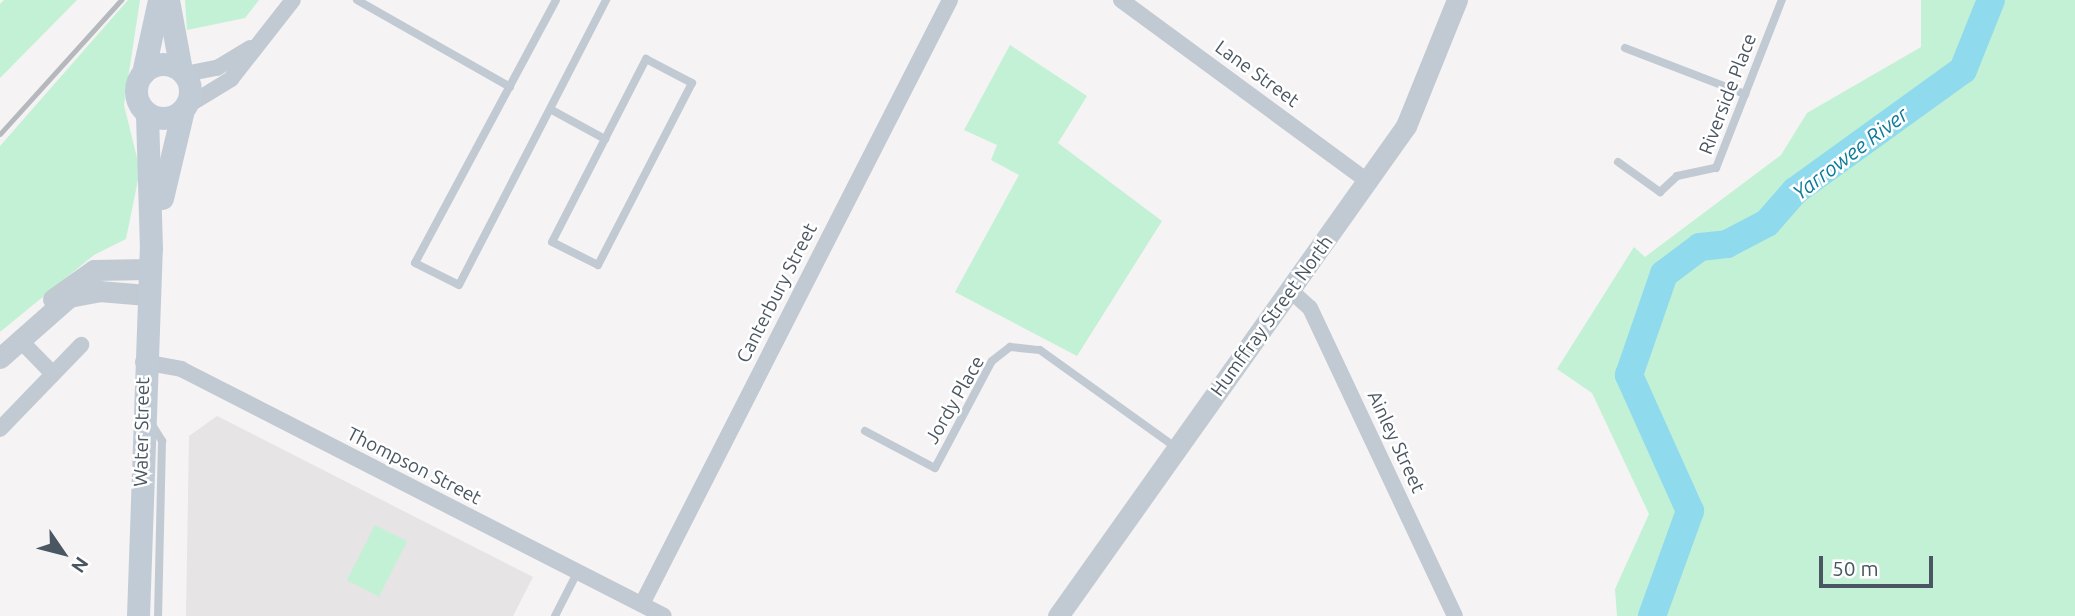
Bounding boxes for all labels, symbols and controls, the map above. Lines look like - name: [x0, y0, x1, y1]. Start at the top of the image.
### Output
- street label: Riverside Place: [1694, 30, 1762, 158]
- street label: Lane Street: [1211, 36, 1303, 112]
- water label: Yarrowee River: [1787, 101, 1913, 205]
- street label: Canterbury Street: [732, 219, 822, 367]
- street label: Humffray Street North: [1206, 231, 1338, 401]
- street label: Jordy Place: [921, 352, 989, 448]
- street label: Water Street: [130, 377, 154, 487]
- street label: Ainley Street: [1362, 387, 1430, 497]
- street label: Thompson Street: [343, 422, 485, 510]
- north arrow: [28, 518, 98, 588]
- scale bar: [1823, 542, 1937, 586]
- text: N: [67, 553, 93, 577]
- text: 50 m: [1832, 556, 1879, 580]

